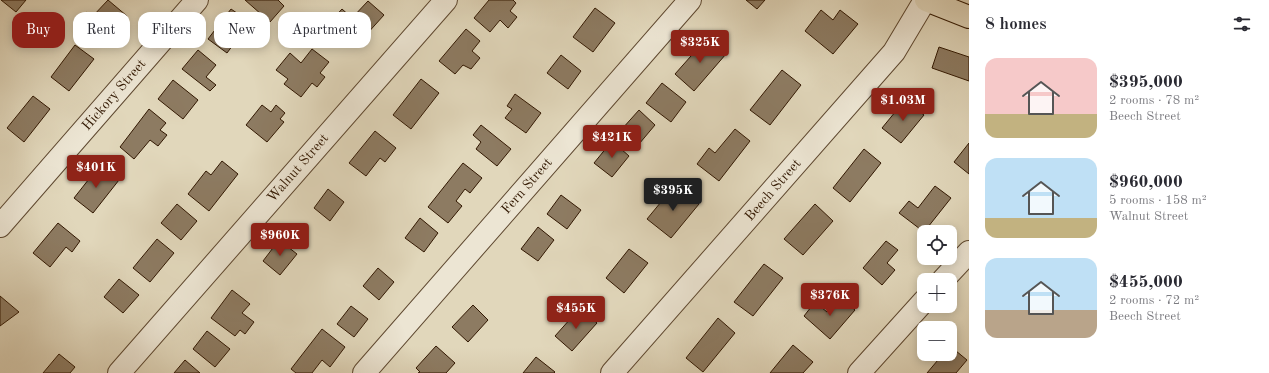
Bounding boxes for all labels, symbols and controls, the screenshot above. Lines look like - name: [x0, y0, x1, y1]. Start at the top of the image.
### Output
- chip: Buy: [12, 12, 65, 48]
- chip: Rent: [73, 12, 130, 48]
- chip: Filters: [138, 12, 206, 48]
- chip: New: [214, 12, 270, 48]
- chip: Apartment: [278, 12, 371, 48]
- icon: filters: [1231, 13, 1253, 35]
- text: 8 homes: [985, 16, 1047, 33]
- pin: $325K: [672, 30, 728, 64]
- text: $325K: [680, 36, 720, 49]
- street label: Hickory Street: [79, 57, 149, 133]
- icon: home: [1017, 74, 1065, 122]
- text: $395,000: [1109, 74, 1183, 91]
- pin: $1.03M: [870, 88, 936, 122]
- text: $1.03M: [880, 94, 926, 107]
- text: 2 rooms · 78 m²: [1109, 94, 1199, 107]
- text: Beech Street: [1109, 110, 1181, 123]
- pin: $421K: [584, 125, 640, 159]
- street label: Walnut Street: [265, 131, 331, 205]
- text: $421K: [592, 131, 632, 144]
- pin: $401K: [68, 155, 124, 189]
- street label: Fern Street: [499, 155, 555, 217]
- street label: Beech Street: [742, 156, 804, 224]
- text: $401K: [76, 161, 116, 174]
- icon: home: [1017, 174, 1065, 222]
- text: $960,000: [1109, 174, 1183, 191]
- pin: $395K: [645, 178, 701, 212]
- text: $395K: [653, 184, 693, 197]
- text: 5 rooms · 158 m²: [1109, 194, 1207, 207]
- text: Walnut Street: [1109, 210, 1188, 223]
- pin: $960K: [252, 223, 308, 257]
- map controls: [917, 225, 957, 361]
- button: locate: [917, 225, 957, 265]
- text: $960K: [260, 229, 300, 242]
- button: +: [917, 273, 957, 313]
- icon: home: [1017, 274, 1065, 322]
- text: $455,000: [1109, 274, 1183, 291]
- pin: $376K: [802, 283, 858, 317]
- text: $376K: [810, 289, 850, 302]
- text: 2 rooms · 72 m²: [1109, 294, 1199, 307]
- pin: $455K: [548, 296, 604, 330]
- text: $455K: [556, 302, 596, 315]
- text: Beech Street: [1109, 310, 1181, 323]
- button: −: [917, 321, 957, 361]

